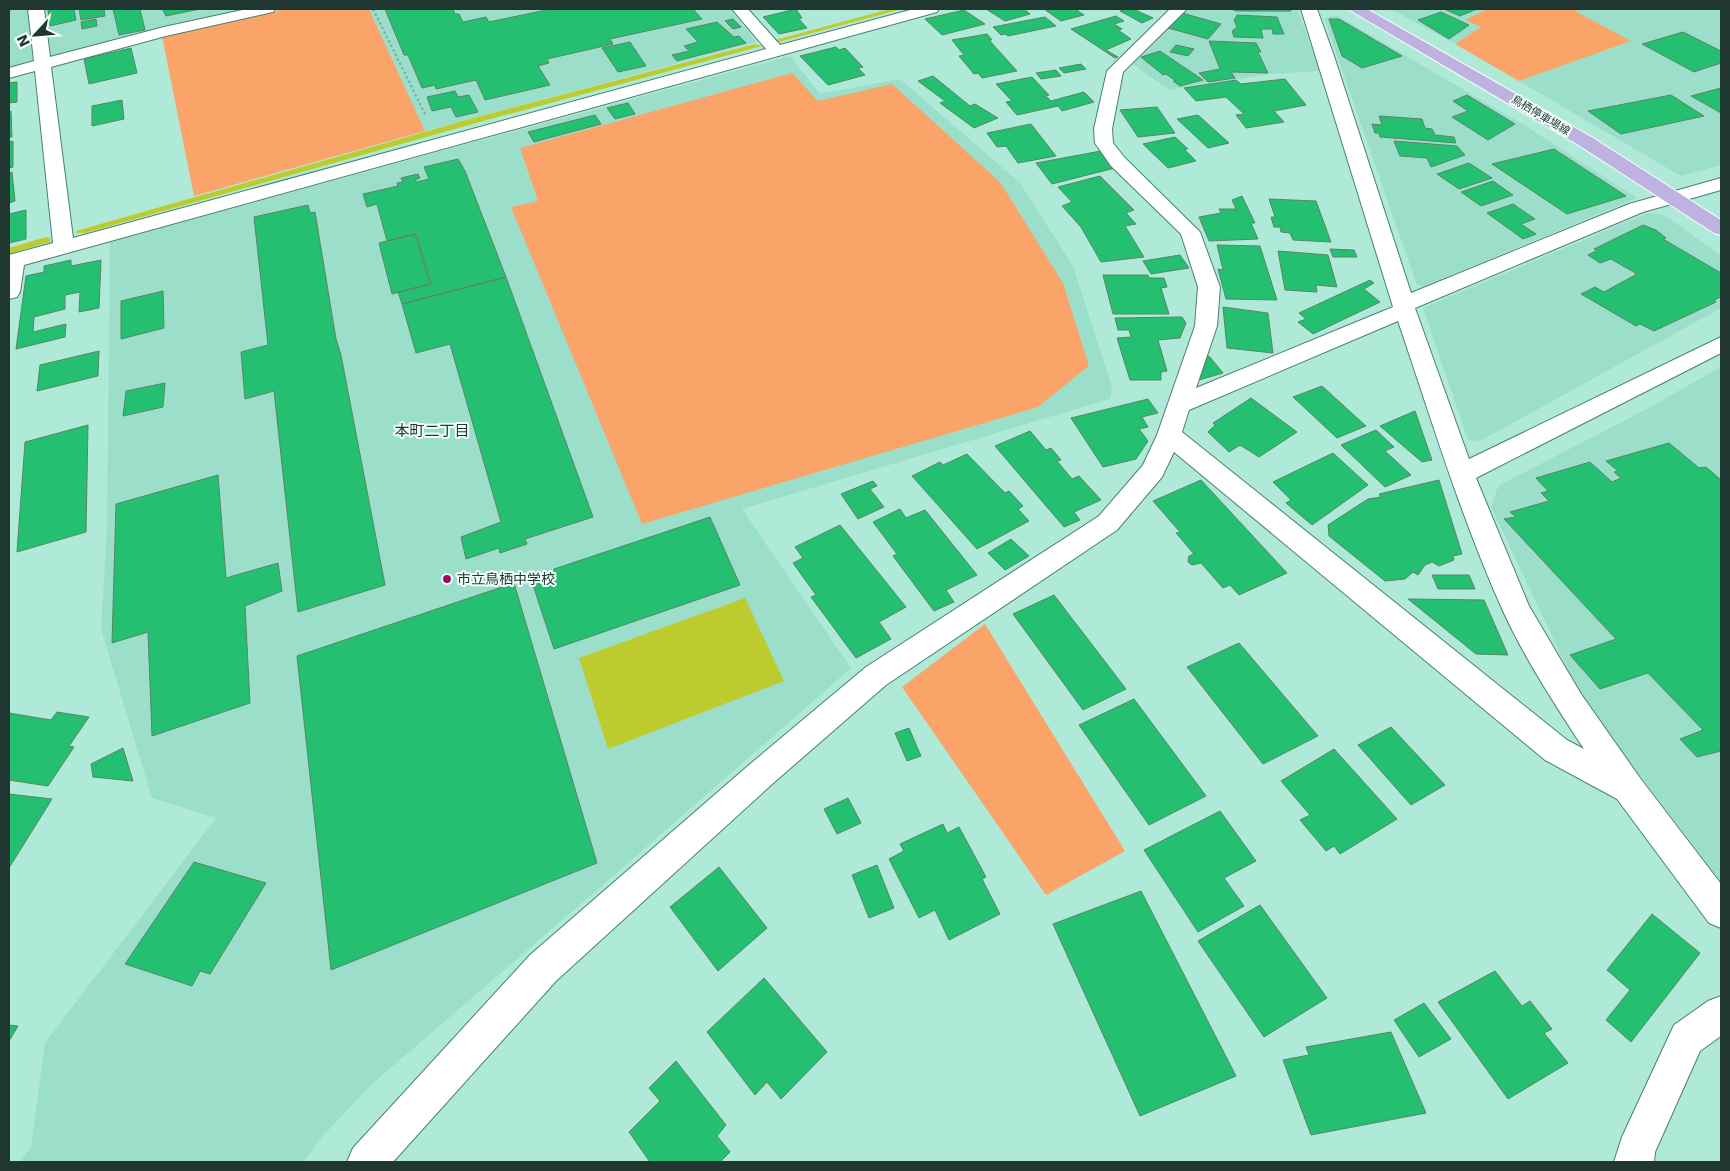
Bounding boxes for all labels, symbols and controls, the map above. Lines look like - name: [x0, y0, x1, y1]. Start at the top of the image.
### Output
- north arrow: [10, 10, 60, 60]
- text: N: [14, 32, 33, 49]
- street label: 鳥栖停車場線: [1509, 93, 1572, 138]
- district label: 本町二丁目: [394, 422, 470, 440]
- place label: 市立鳥栖中学校: [457, 571, 555, 587]
- marker: 市立鳥栖中学校: [441, 573, 453, 585]

